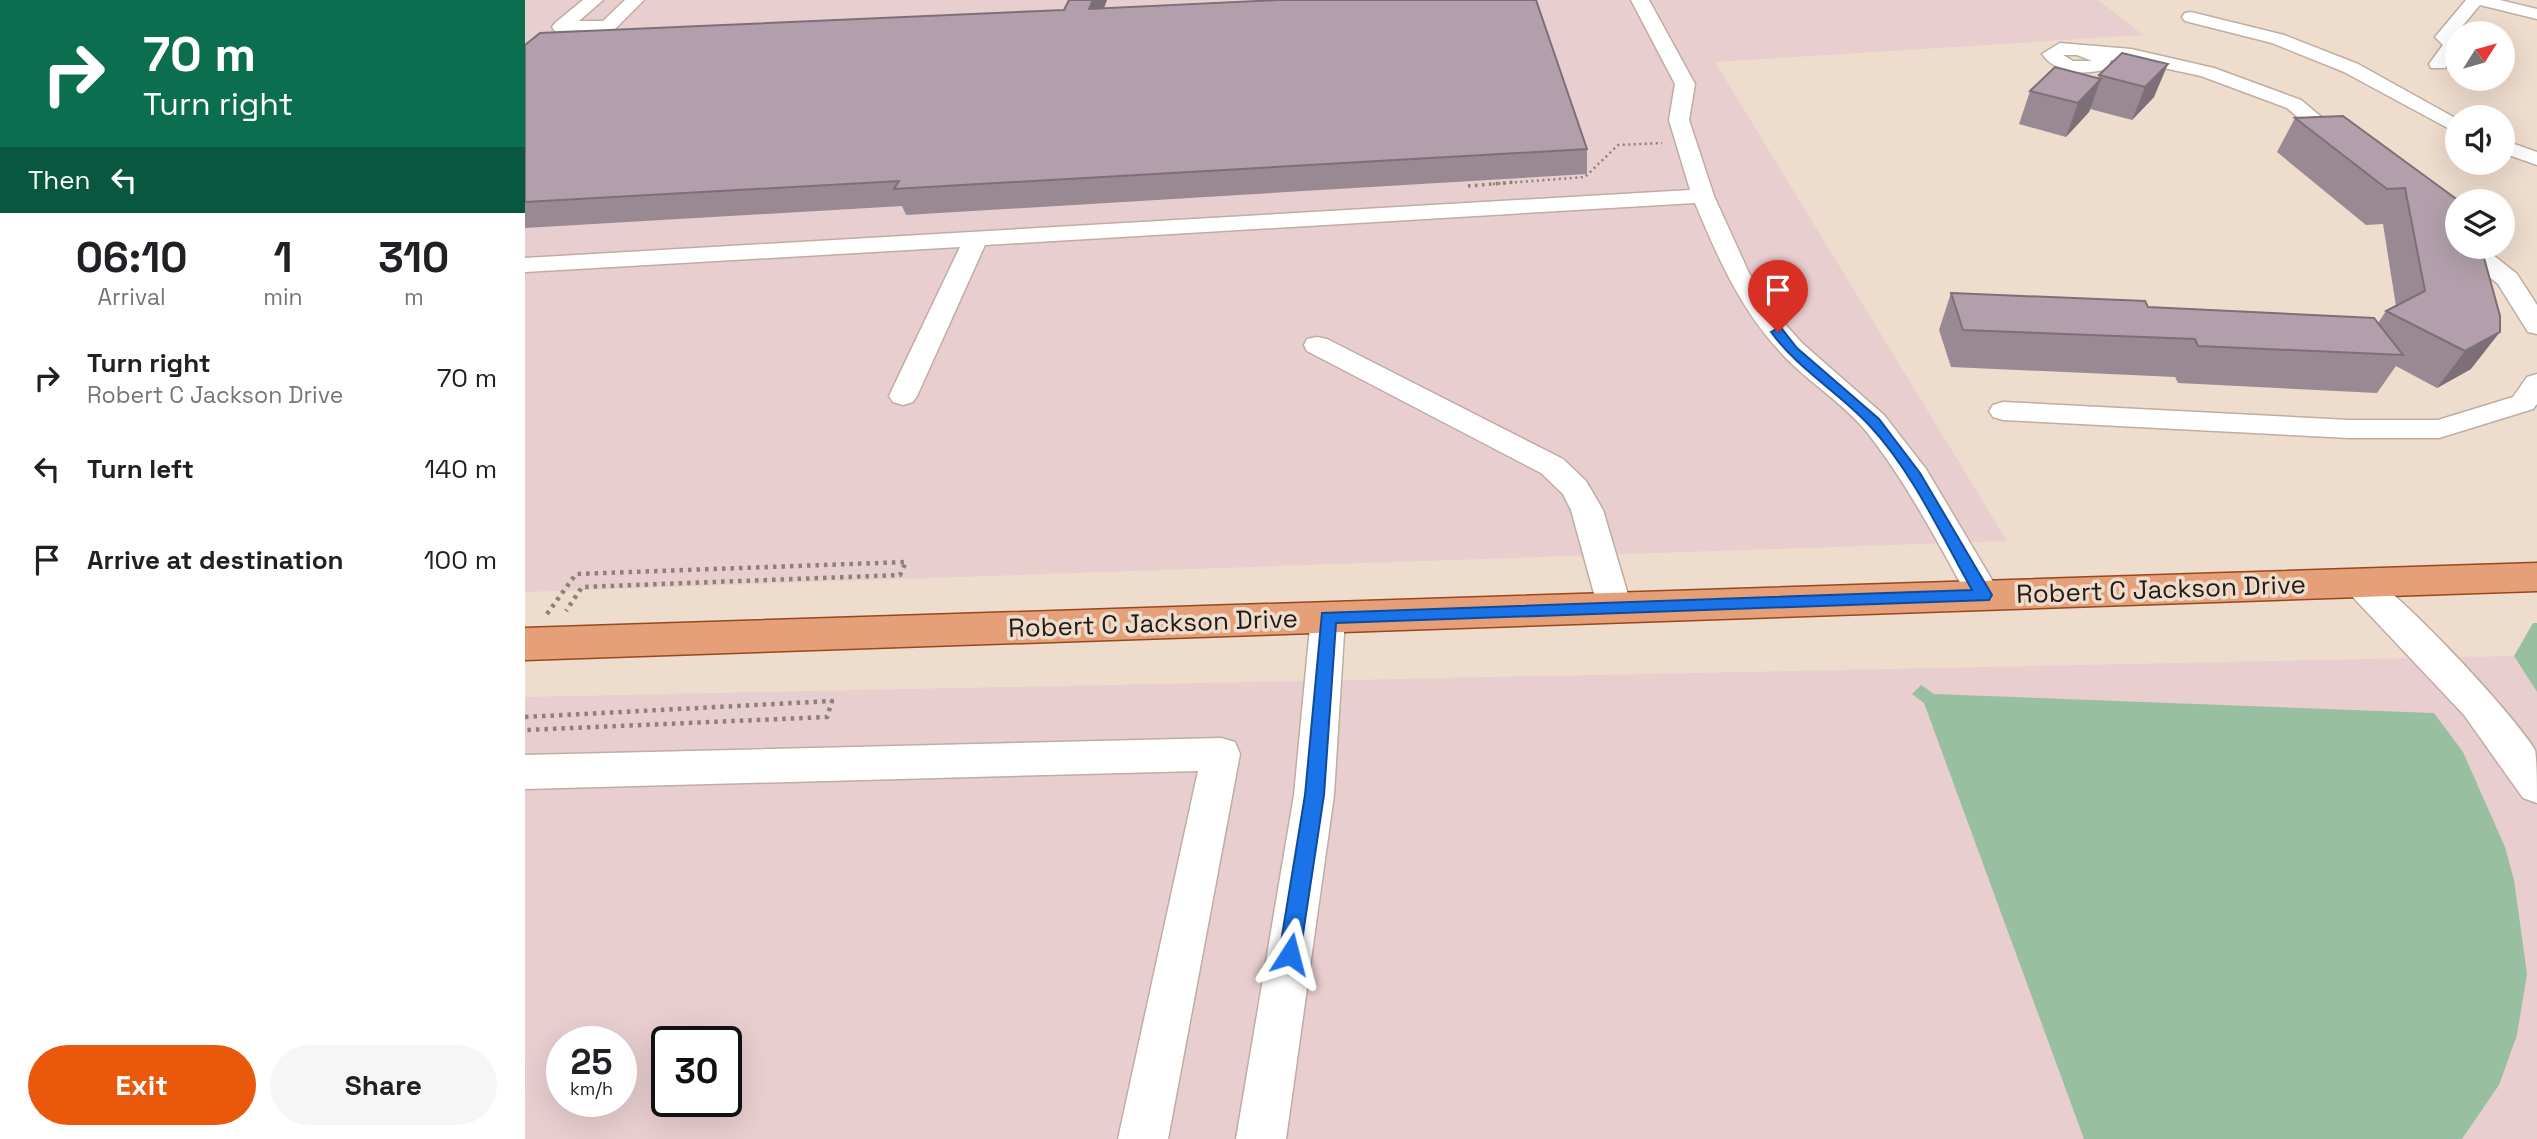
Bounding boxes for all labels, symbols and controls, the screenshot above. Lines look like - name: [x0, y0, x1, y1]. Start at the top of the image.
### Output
- north arrow: [2445, 21, 2515, 91]
- map controls: [2445, 21, 2515, 259]
- text: 70 m: [143, 23, 256, 85]
- icon: right: [28, 28, 119, 119]
- text: Turn right: [143, 84, 293, 124]
- button: sound: [2445, 105, 2515, 175]
- icon: left: [105, 161, 143, 199]
- text: Then: [28, 163, 91, 197]
- button: layers: [2445, 189, 2515, 259]
- text: 06:10: [76, 231, 188, 284]
- text: 1: [273, 231, 292, 284]
- text: 310: [378, 231, 449, 284]
- pin: [1748, 260, 1808, 332]
- icon: arrive: [1759, 271, 1797, 309]
- text: Arrival: [97, 282, 166, 312]
- text: min: [263, 282, 303, 312]
- text: m: [404, 282, 424, 312]
- text: Turn right: [87, 346, 211, 380]
- icon: right: [28, 359, 66, 397]
- text: 70 m: [437, 361, 497, 395]
- text: Robert C Jackson Drive: [87, 380, 343, 410]
- icon: left: [28, 450, 66, 488]
- text: Turn left: [87, 452, 194, 486]
- text: 140 m: [424, 452, 497, 486]
- icon: arrive: [28, 541, 66, 579]
- text: Arrive at destination: [87, 543, 344, 577]
- text: 100 m: [424, 543, 497, 577]
- street label: Robert C Jackson Drive: [2016, 567, 2306, 611]
- street label: Robert C Jackson Drive: [1008, 601, 1298, 645]
- position arrow: [1253, 917, 1327, 991]
- speed limit sign: 30: [651, 1026, 742, 1117]
- text: 25: [571, 1040, 612, 1084]
- button: Exit: [28, 1045, 256, 1125]
- button: Share: [270, 1045, 497, 1125]
- text: km/h: [570, 1077, 613, 1100]

